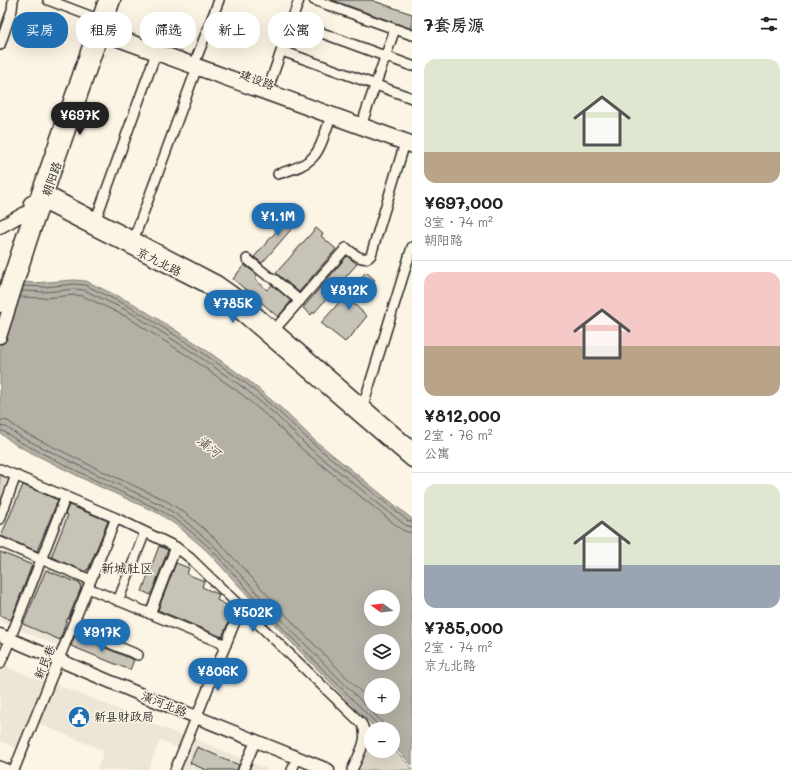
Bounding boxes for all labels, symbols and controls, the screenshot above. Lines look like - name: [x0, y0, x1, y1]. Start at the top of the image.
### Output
- chip: 买房: [12, 12, 68, 48]
- chip: 租房: [76, 12, 132, 48]
- chip: 筛选: [140, 12, 196, 48]
- chip: 新上: [204, 12, 260, 48]
- chip: 公寓: [268, 12, 324, 48]
- text: 7套房源: [424, 13, 484, 35]
- icon: filters: [758, 13, 780, 35]
- street label: 建设路: [238, 65, 277, 93]
- icon: home: [566, 85, 638, 157]
- pin: ¥697K: [52, 102, 108, 136]
- text: ¥697K: [60, 106, 100, 123]
- street label: 朝阳路: [38, 159, 64, 198]
- text: ¥697,000: [424, 191, 503, 213]
- pin: ¥1.1M: [250, 203, 306, 237]
- text: ¥1.1M: [261, 207, 295, 224]
- text: 3室 · 74 m²: [424, 213, 493, 230]
- text: 朝阳路: [424, 231, 463, 248]
- street label: 京九北路: [134, 243, 184, 279]
- pin: ¥812K: [321, 277, 377, 311]
- text: ¥812K: [330, 281, 368, 298]
- pin: ¥785K: [205, 290, 261, 324]
- text: ¥785K: [213, 294, 253, 311]
- icon: home: [566, 298, 638, 370]
- text: ¥812,000: [424, 404, 501, 426]
- text: 2室 · 76 m²: [424, 426, 493, 443]
- water label: 潢河: [194, 431, 226, 462]
- text: 公寓: [424, 444, 450, 461]
- icon: home: [566, 510, 638, 582]
- district label: 新城社区: [101, 559, 153, 576]
- north arrow: [364, 590, 400, 626]
- map controls: [364, 590, 400, 758]
- pin: ¥502K: [225, 599, 281, 633]
- text: ¥502K: [233, 603, 273, 620]
- text: ¥785,000: [424, 616, 503, 638]
- pin: ¥917K: [74, 619, 130, 653]
- text: ¥917K: [83, 623, 121, 640]
- button: layers: [364, 634, 400, 670]
- text: 2室 · 74 m²: [424, 638, 493, 655]
- street label: 新民巷: [30, 642, 58, 681]
- text: 京九北路: [424, 656, 476, 673]
- pin: ¥806K: [190, 658, 246, 692]
- text: ¥806K: [197, 662, 239, 679]
- button: +: [364, 678, 400, 714]
- street label: 潢河北路: [139, 687, 190, 719]
- public building icon: 新县财政局: [66, 704, 92, 730]
- place label: 新县财政局: [94, 708, 154, 724]
- button: −: [364, 722, 400, 758]

